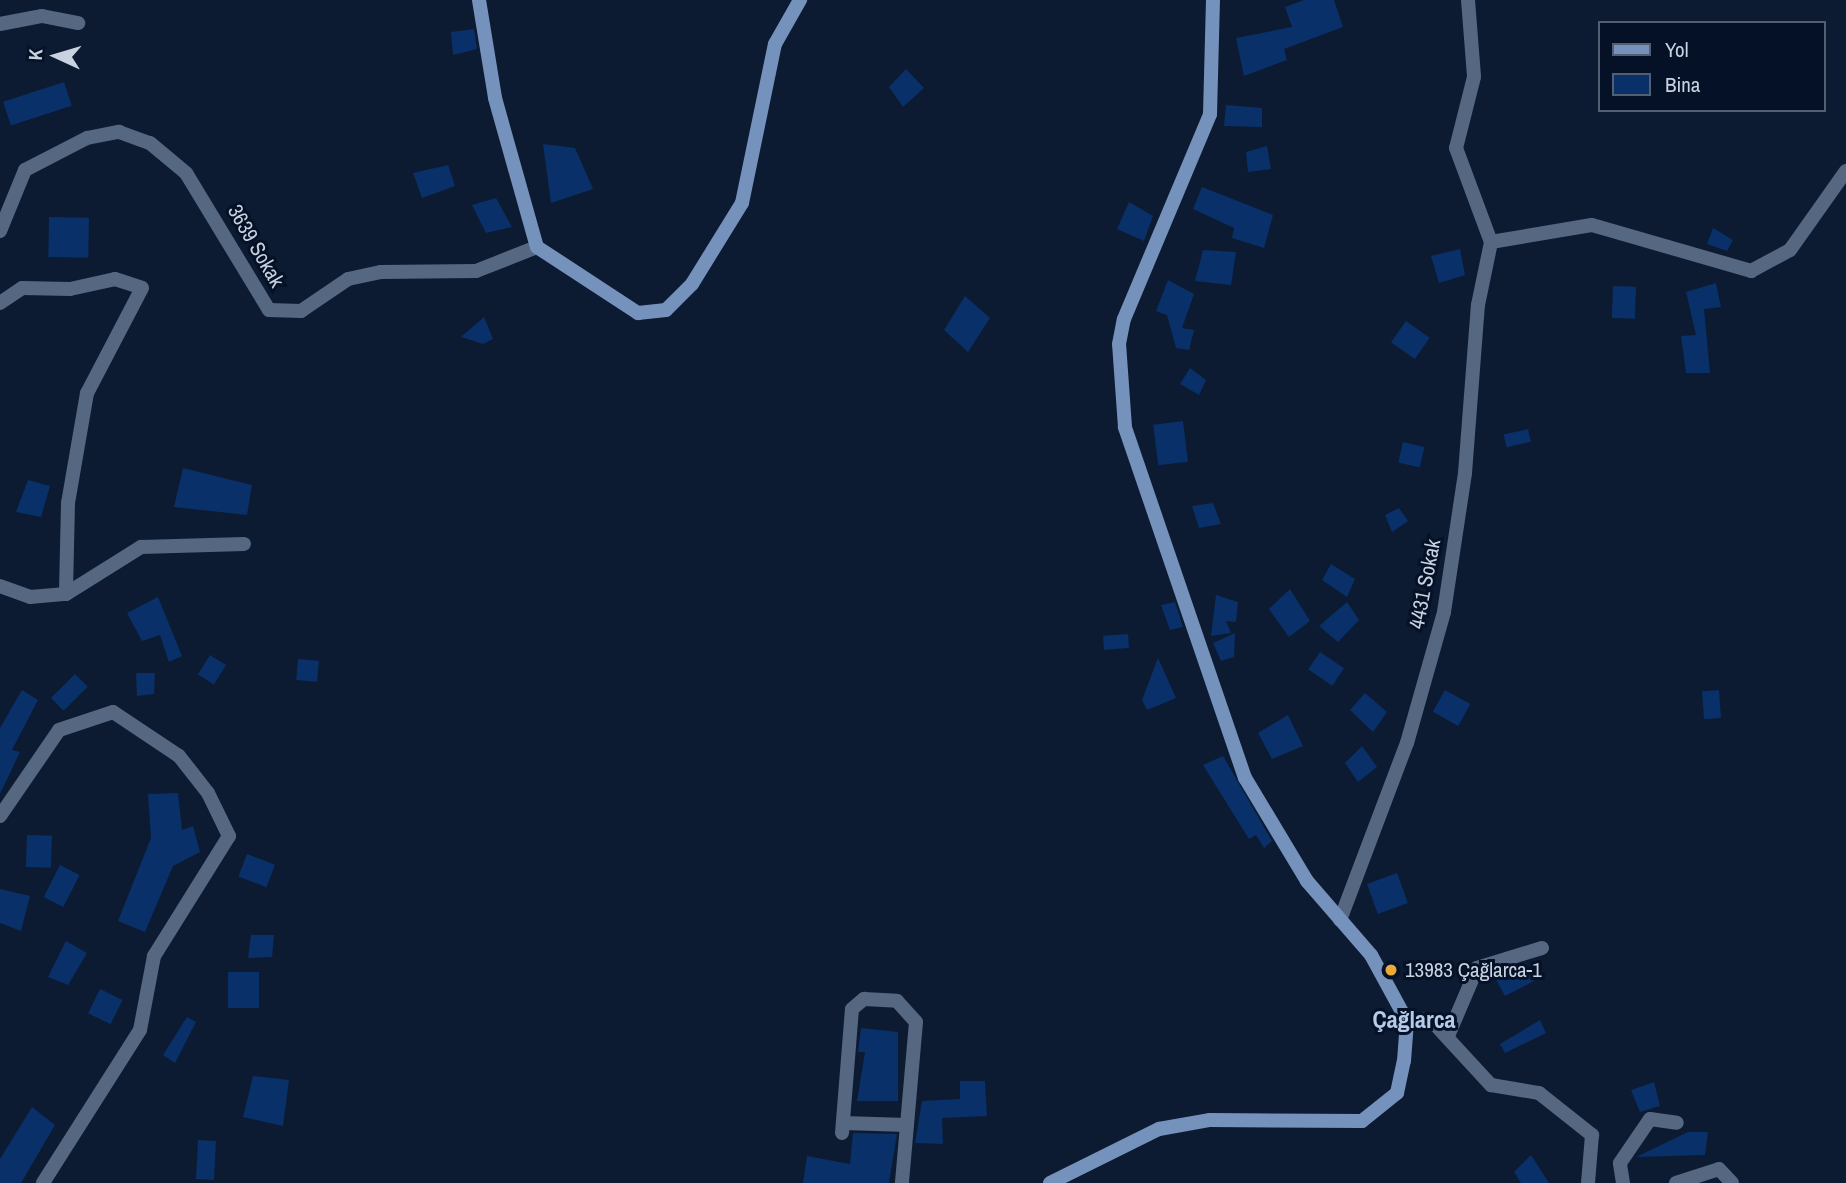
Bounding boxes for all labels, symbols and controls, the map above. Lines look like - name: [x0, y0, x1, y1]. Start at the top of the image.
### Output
- north arrow: [21, 21, 91, 91]
- legend: [1598, 21, 1825, 112]
- text: Yol: [1665, 35, 1689, 64]
- text: K: [22, 48, 48, 61]
- text: Bina: [1665, 70, 1700, 99]
- street label: 3639 Sokak: [222, 200, 290, 292]
- street label: 4431 Sokak: [1404, 537, 1446, 631]
- place label: 13983 Çağlarca-1: [1405, 957, 1542, 983]
- marker: 13983 Çağlarca-1: [1383, 962, 1399, 978]
- district label: Çağlarca: [1372, 1006, 1456, 1034]

